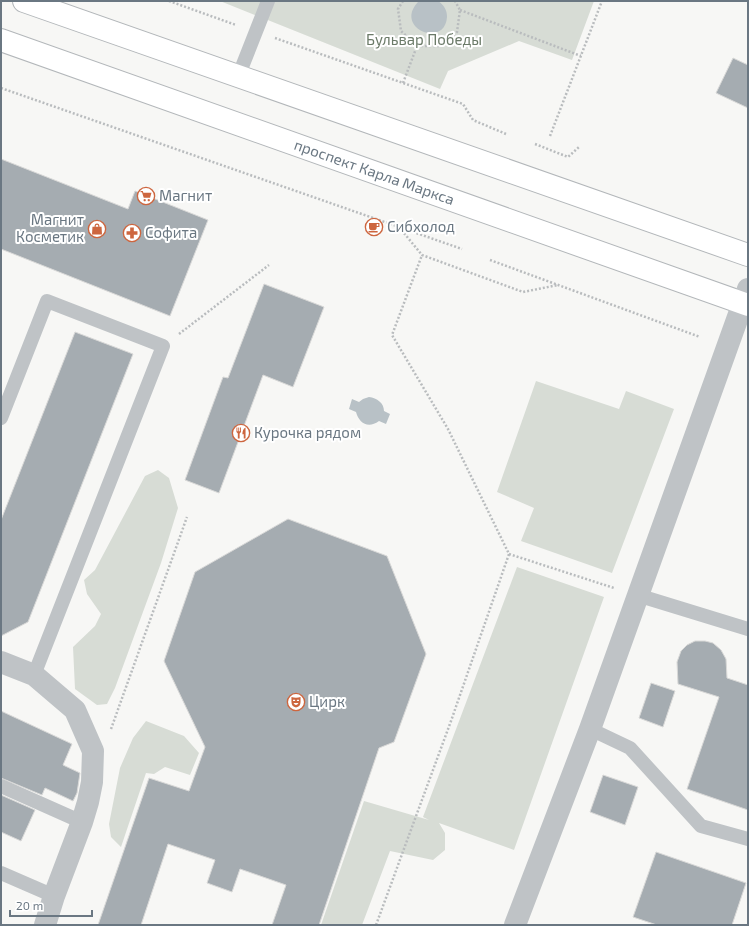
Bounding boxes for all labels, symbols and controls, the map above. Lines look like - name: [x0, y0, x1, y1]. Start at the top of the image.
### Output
- park label: Бульвар Победы: [366, 30, 482, 49]
- street label: проспект Карла Маркса: [292, 135, 457, 208]
- supermarket icon: Магнит: [136, 186, 156, 206]
- place label: Магнит: [159, 186, 212, 204]
- place label: Магнит Косметик: [16, 210, 84, 245]
- cafe icon: Сибхолод: [364, 217, 384, 237]
- place label: Сибхолод: [387, 217, 455, 235]
- shop icon: Магнит Косметик: [87, 219, 107, 239]
- pharmacy icon: Софита: [122, 223, 142, 243]
- place label: Софита: [145, 223, 197, 241]
- restaurant icon: Курочка рядом: [231, 423, 251, 443]
- place label: Курочка рядом: [254, 423, 361, 442]
- theatre icon: Цирк: [286, 692, 306, 712]
- place label: Цирк: [309, 692, 345, 710]
- scale bar: [10, 892, 92, 918]
- text: 20 m: [16, 898, 43, 912]

